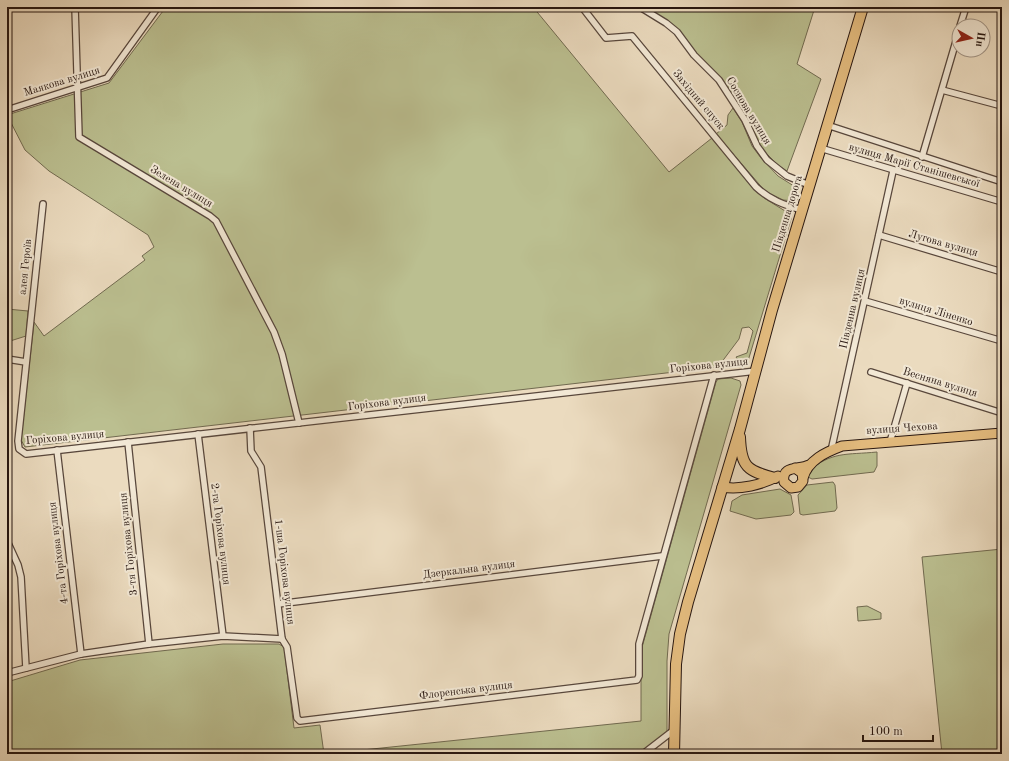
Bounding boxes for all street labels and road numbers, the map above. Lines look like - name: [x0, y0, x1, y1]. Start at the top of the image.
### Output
- street label: Маякова вулиця: [23, 65, 102, 99]
- street label: Західний спуск: [670, 68, 726, 132]
- street label: Соснова вулиця: [724, 75, 773, 147]
- street label: вулиця Марії Станішевської: [847, 142, 981, 190]
- street label: Зелена вулиця: [148, 164, 214, 210]
- street label: Південна дорога: [771, 174, 805, 254]
- street label: Лугова вулиця: [907, 229, 979, 259]
- street label: алея Героїв: [18, 239, 34, 295]
- street label: Південна вулиця: [838, 268, 868, 350]
- street label: вулиця Ліненко: [898, 296, 974, 328]
- street label: Горіхова вулиця: [669, 356, 749, 376]
- street label: Весняна вулиця: [901, 366, 979, 400]
- street label: Горіхова вулиця: [347, 393, 427, 413]
- street label: вулиця Чехова: [866, 421, 939, 437]
- street label: Горіхова вулиця: [25, 429, 105, 447]
- street label: 2-га Горіхова вулиця: [208, 483, 232, 586]
- street label: 3-тя Горіхова вулиця: [118, 492, 140, 596]
- street label: 4-та Горіхова вулиця: [47, 501, 71, 605]
- street label: 1-ша Горіхова вулиця: [272, 519, 296, 626]
- street label: Дзеркальна вулиця: [422, 559, 516, 581]
- street label: Флоренська вулиця: [419, 680, 514, 702]

